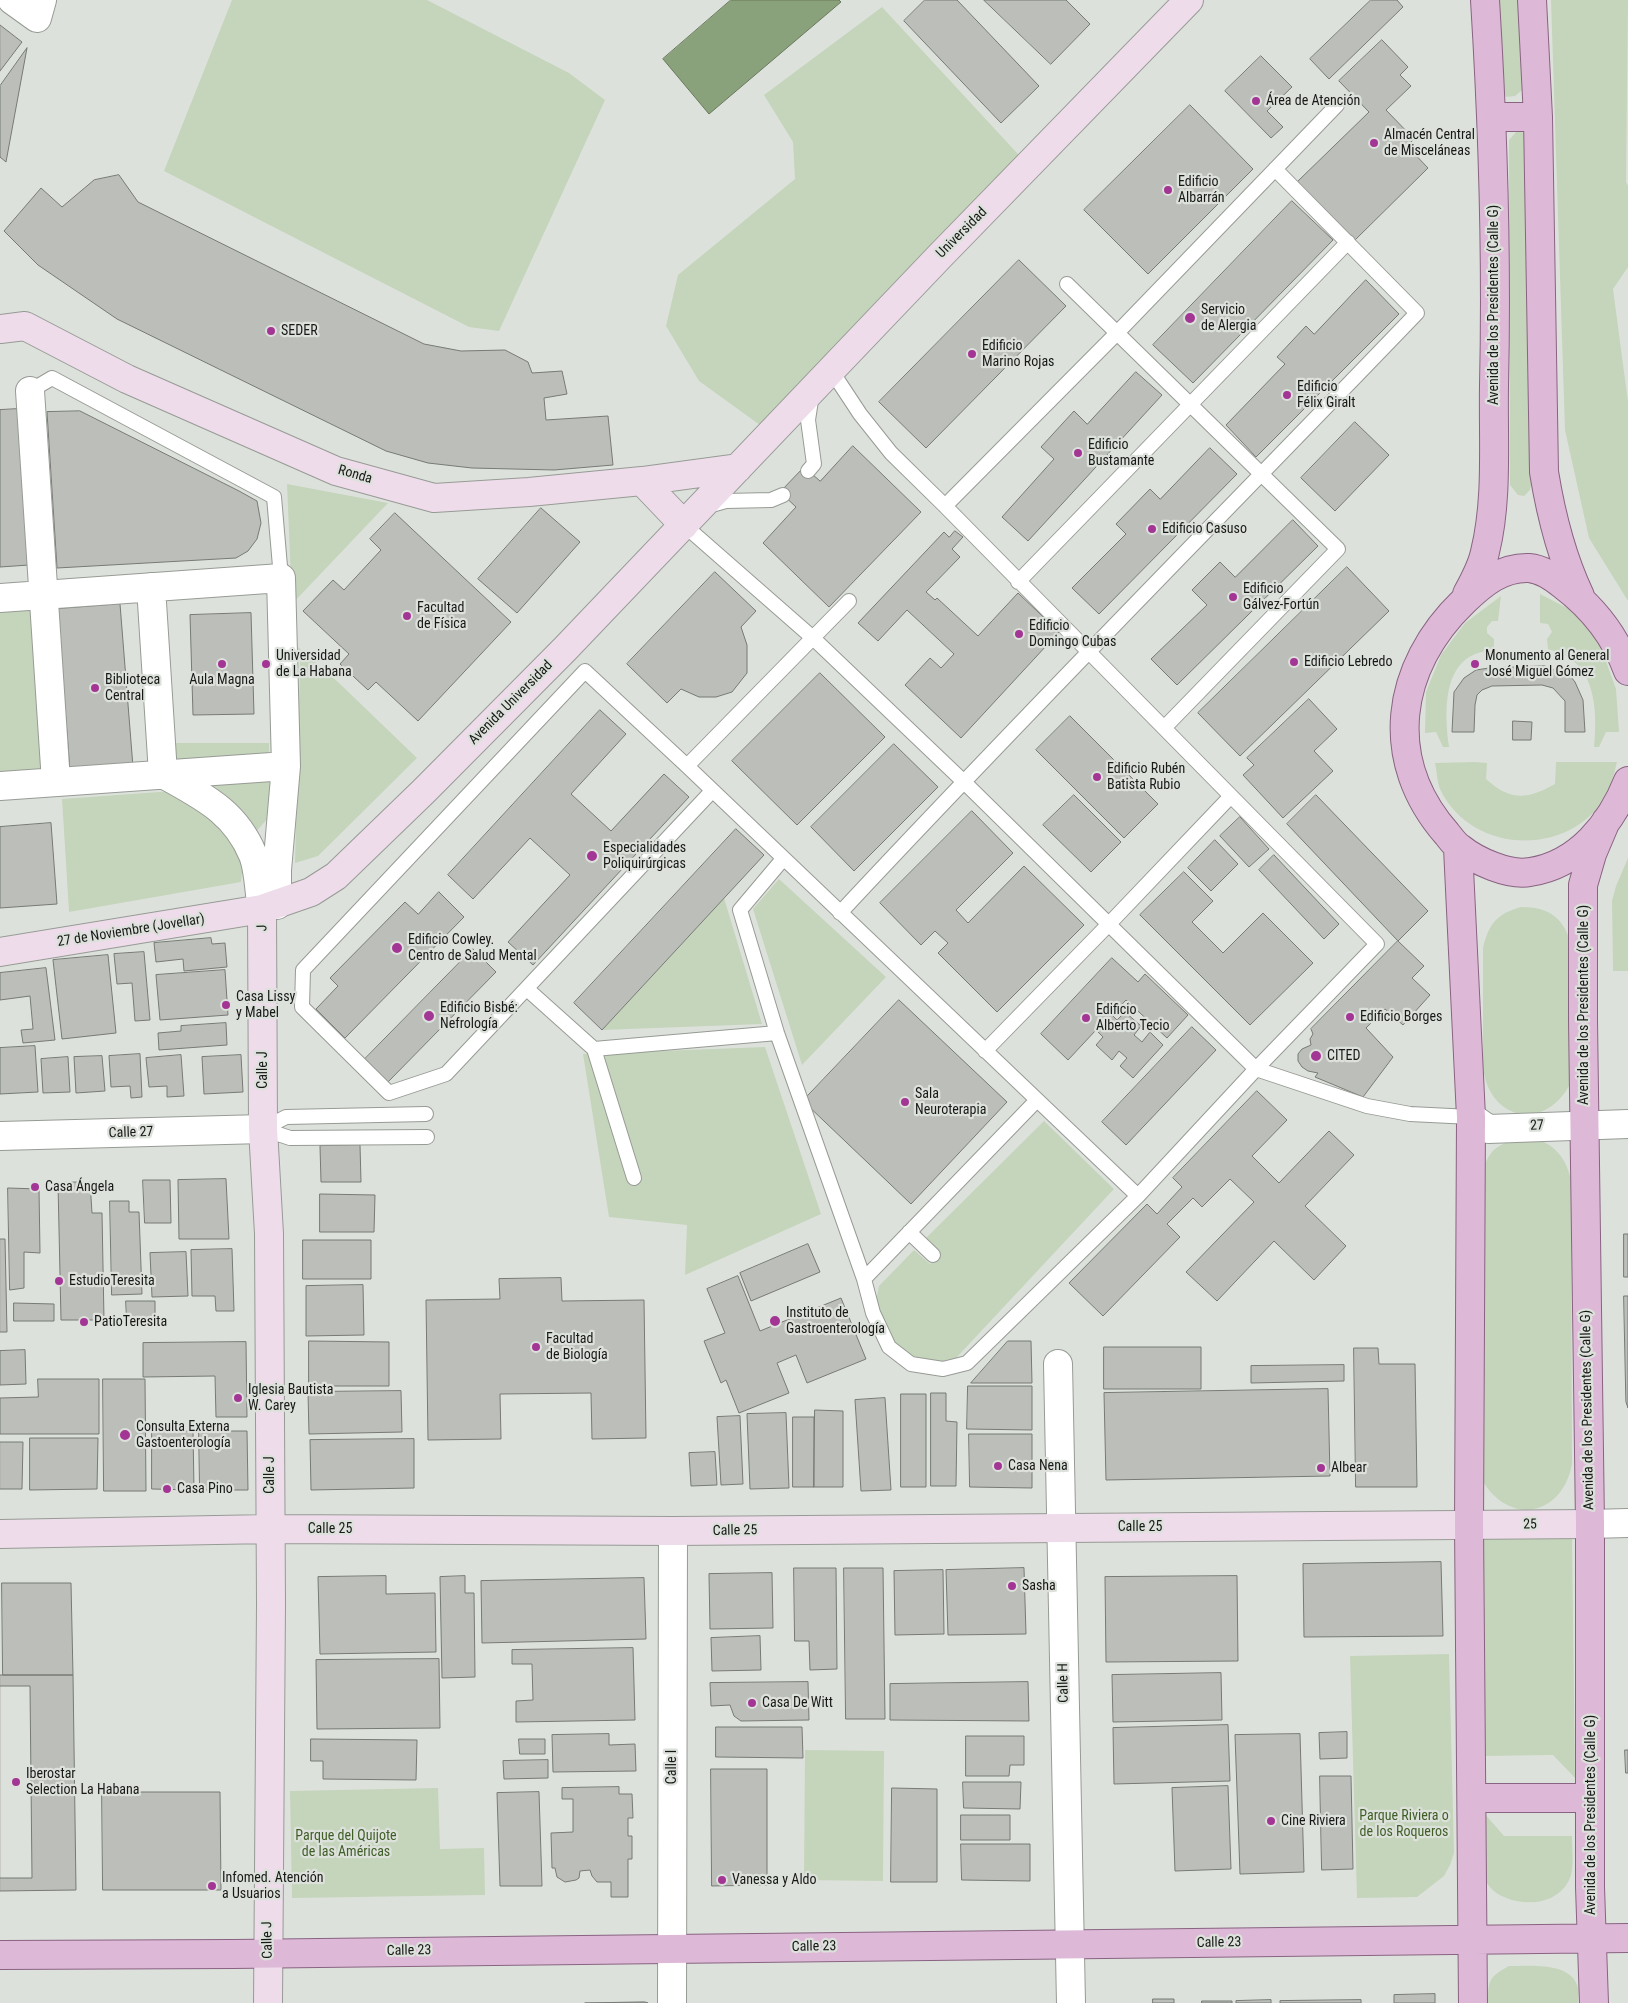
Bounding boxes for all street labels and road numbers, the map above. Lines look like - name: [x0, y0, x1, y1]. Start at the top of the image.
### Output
- street label: Universidad: [933, 204, 991, 262]
- street label: Avenida de los Presidentes (Calle G): [1486, 205, 1502, 405]
- street label: Ronda: [336, 462, 374, 488]
- street label: Avenida Universidad: [466, 658, 556, 748]
- street label: Avenida de los Presidentes (Calle G): [1576, 905, 1592, 1105]
- street label: 27 de Noviembre (Jovellar): [56, 911, 206, 951]
- street label: J: [254, 924, 272, 932]
- street label: Calle J: [255, 1051, 271, 1089]
- street label: 27: [1530, 1117, 1544, 1135]
- street label: Calle 27: [108, 1124, 154, 1142]
- street label: Avenida de los Presidentes (Calle G): [1578, 1310, 1598, 1510]
- street label: Calle J: [262, 1456, 278, 1494]
- street label: 25: [1523, 1516, 1537, 1534]
- street label: Calle 25: [1118, 1519, 1162, 1535]
- street label: Calle 25: [308, 1521, 352, 1537]
- street label: Calle 25: [713, 1522, 757, 1540]
- street label: Calle H: [1055, 1663, 1073, 1703]
- street label: Avenida de los Presidentes (Calle G): [1583, 1715, 1599, 1915]
- street label: Calle I: [664, 1750, 680, 1784]
- street label: Calle J: [259, 1921, 277, 1959]
- street label: Calle 23: [1197, 1934, 1241, 1952]
- street label: Calle 23: [792, 1938, 836, 1956]
- street label: Calle 23: [387, 1942, 431, 1960]

